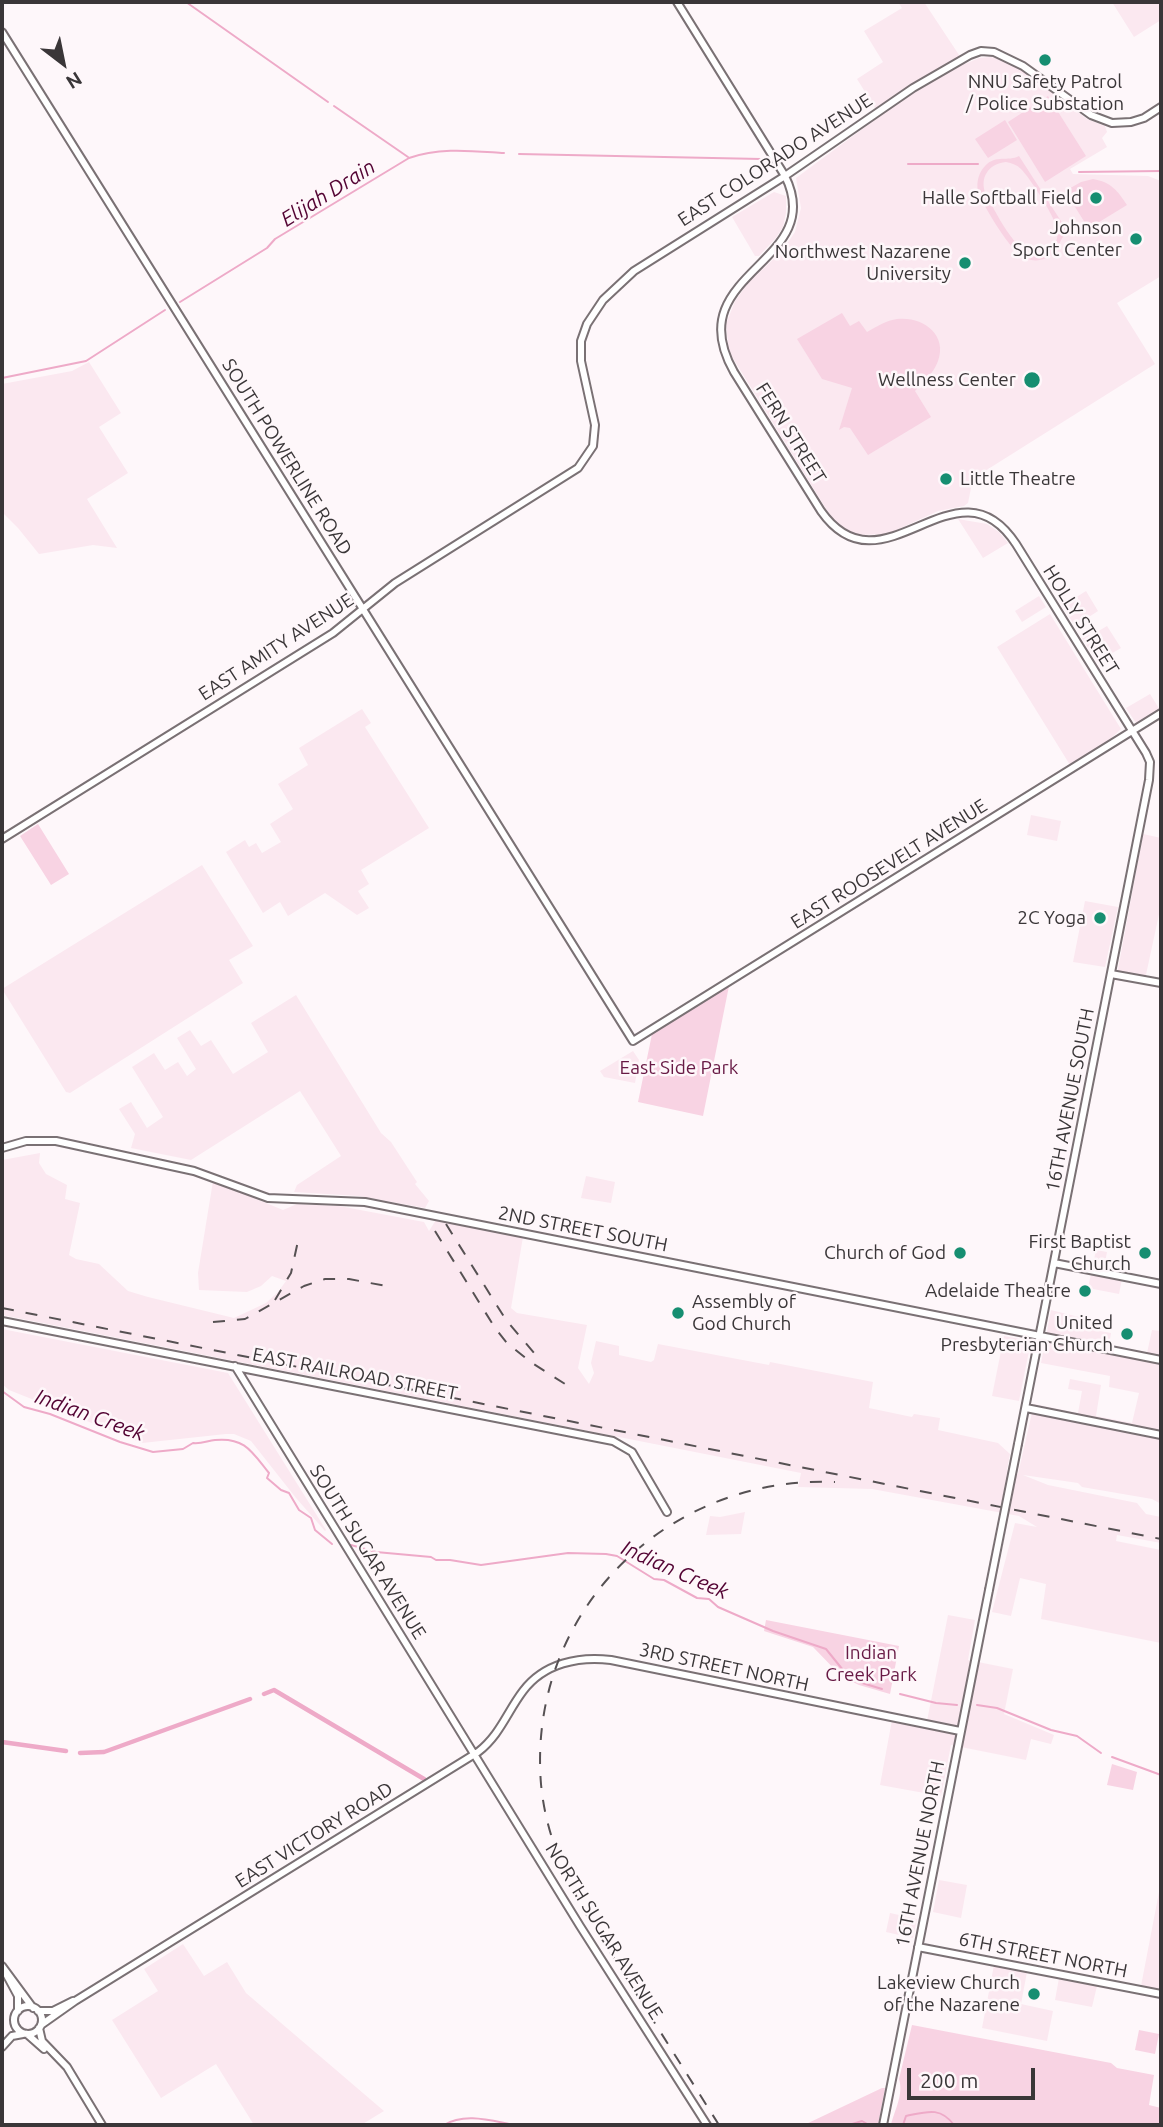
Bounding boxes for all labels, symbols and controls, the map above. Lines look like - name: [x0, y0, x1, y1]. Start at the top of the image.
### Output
- north arrow: [28, 28, 98, 98]
- marker: NNU Safety Patrol / Police Substation: [1037, 52, 1053, 68]
- text: N: [62, 68, 86, 94]
- place label: NNU Safety Patrol / Police Substation: [966, 71, 1124, 115]
- street label: EAST COLORADO AVENUE: [674, 89, 876, 231]
- water label: Elijah Drain: [276, 154, 380, 232]
- place label: Halle Softball Field: [922, 187, 1082, 209]
- marker: Halle Softball Field: [1088, 190, 1104, 206]
- place label: Johnson Sport Center: [1013, 217, 1122, 261]
- marker: Johnson Sport Center: [1128, 231, 1144, 247]
- place label: Northwest Nazarene University: [775, 241, 951, 285]
- marker: Northwest Nazarene University: [957, 255, 973, 271]
- street label: SOUTH POWERLINE ROAD: [217, 355, 357, 559]
- place label: Wellness Center: [878, 369, 1016, 391]
- marker: Wellness Center: [1022, 370, 1042, 390]
- street label: FERN STREET: [751, 378, 831, 488]
- place label: Little Theatre: [960, 468, 1076, 490]
- marker: Little Theatre: [938, 471, 954, 487]
- street label: HOLLY STREET: [1038, 561, 1124, 679]
- street label: EAST AMITY AVENUE: [194, 588, 358, 706]
- street label: EAST ROOSEVELT AVENUE: [787, 794, 991, 934]
- place label: 2C Yoga: [1017, 907, 1086, 929]
- marker: 2C Yoga: [1092, 910, 1108, 926]
- street label: 16TH AVENUE SOUTH: [1041, 1006, 1099, 1194]
- park label: East Side Park: [620, 1057, 738, 1079]
- street label: 2ND STREET SOUTH: [496, 1201, 670, 1257]
- place label: First Baptist Church: [1028, 1231, 1131, 1275]
- place label: Church of God: [824, 1242, 946, 1264]
- marker: Church of God: [952, 1245, 968, 1261]
- marker: First Baptist Church: [1137, 1245, 1153, 1261]
- place label: Adelaide Theatre: [925, 1280, 1071, 1302]
- marker: Adelaide Theatre: [1077, 1283, 1093, 1299]
- place label: Assembly of God Church: [692, 1291, 796, 1335]
- marker: Assembly of God Church: [670, 1305, 686, 1321]
- place label: United Presbyterian Church: [941, 1312, 1113, 1356]
- marker: United Presbyterian Church: [1119, 1326, 1135, 1342]
- street label: EAST RAILROAD STREET: [251, 1343, 459, 1405]
- water label: Indian Creek: [32, 1384, 148, 1446]
- street label: SOUTH SUGAR AVENUE: [305, 1461, 431, 1643]
- water label: Indian Creek: [617, 1535, 733, 1605]
- street label: 3RD STREET NORTH: [637, 1638, 811, 1696]
- park label: Indian Creek Park: [825, 1642, 917, 1686]
- street label: 16TH AVENUE NORTH: [891, 1759, 949, 1949]
- street label: EAST VICTORY ROAD: [231, 1777, 397, 1893]
- street label: NORTH SUGAR AVENUE: [540, 1839, 668, 2023]
- street label: 6TH STREET NORTH: [957, 1927, 1129, 1983]
- place label: Lakeview Church of the Nazarene: [877, 1972, 1020, 2016]
- marker: Lakeview Church of the Nazarene: [1026, 1986, 1042, 2002]
- scale bar: [911, 2054, 1039, 2098]
- text: 200 m: [920, 2068, 978, 2092]

